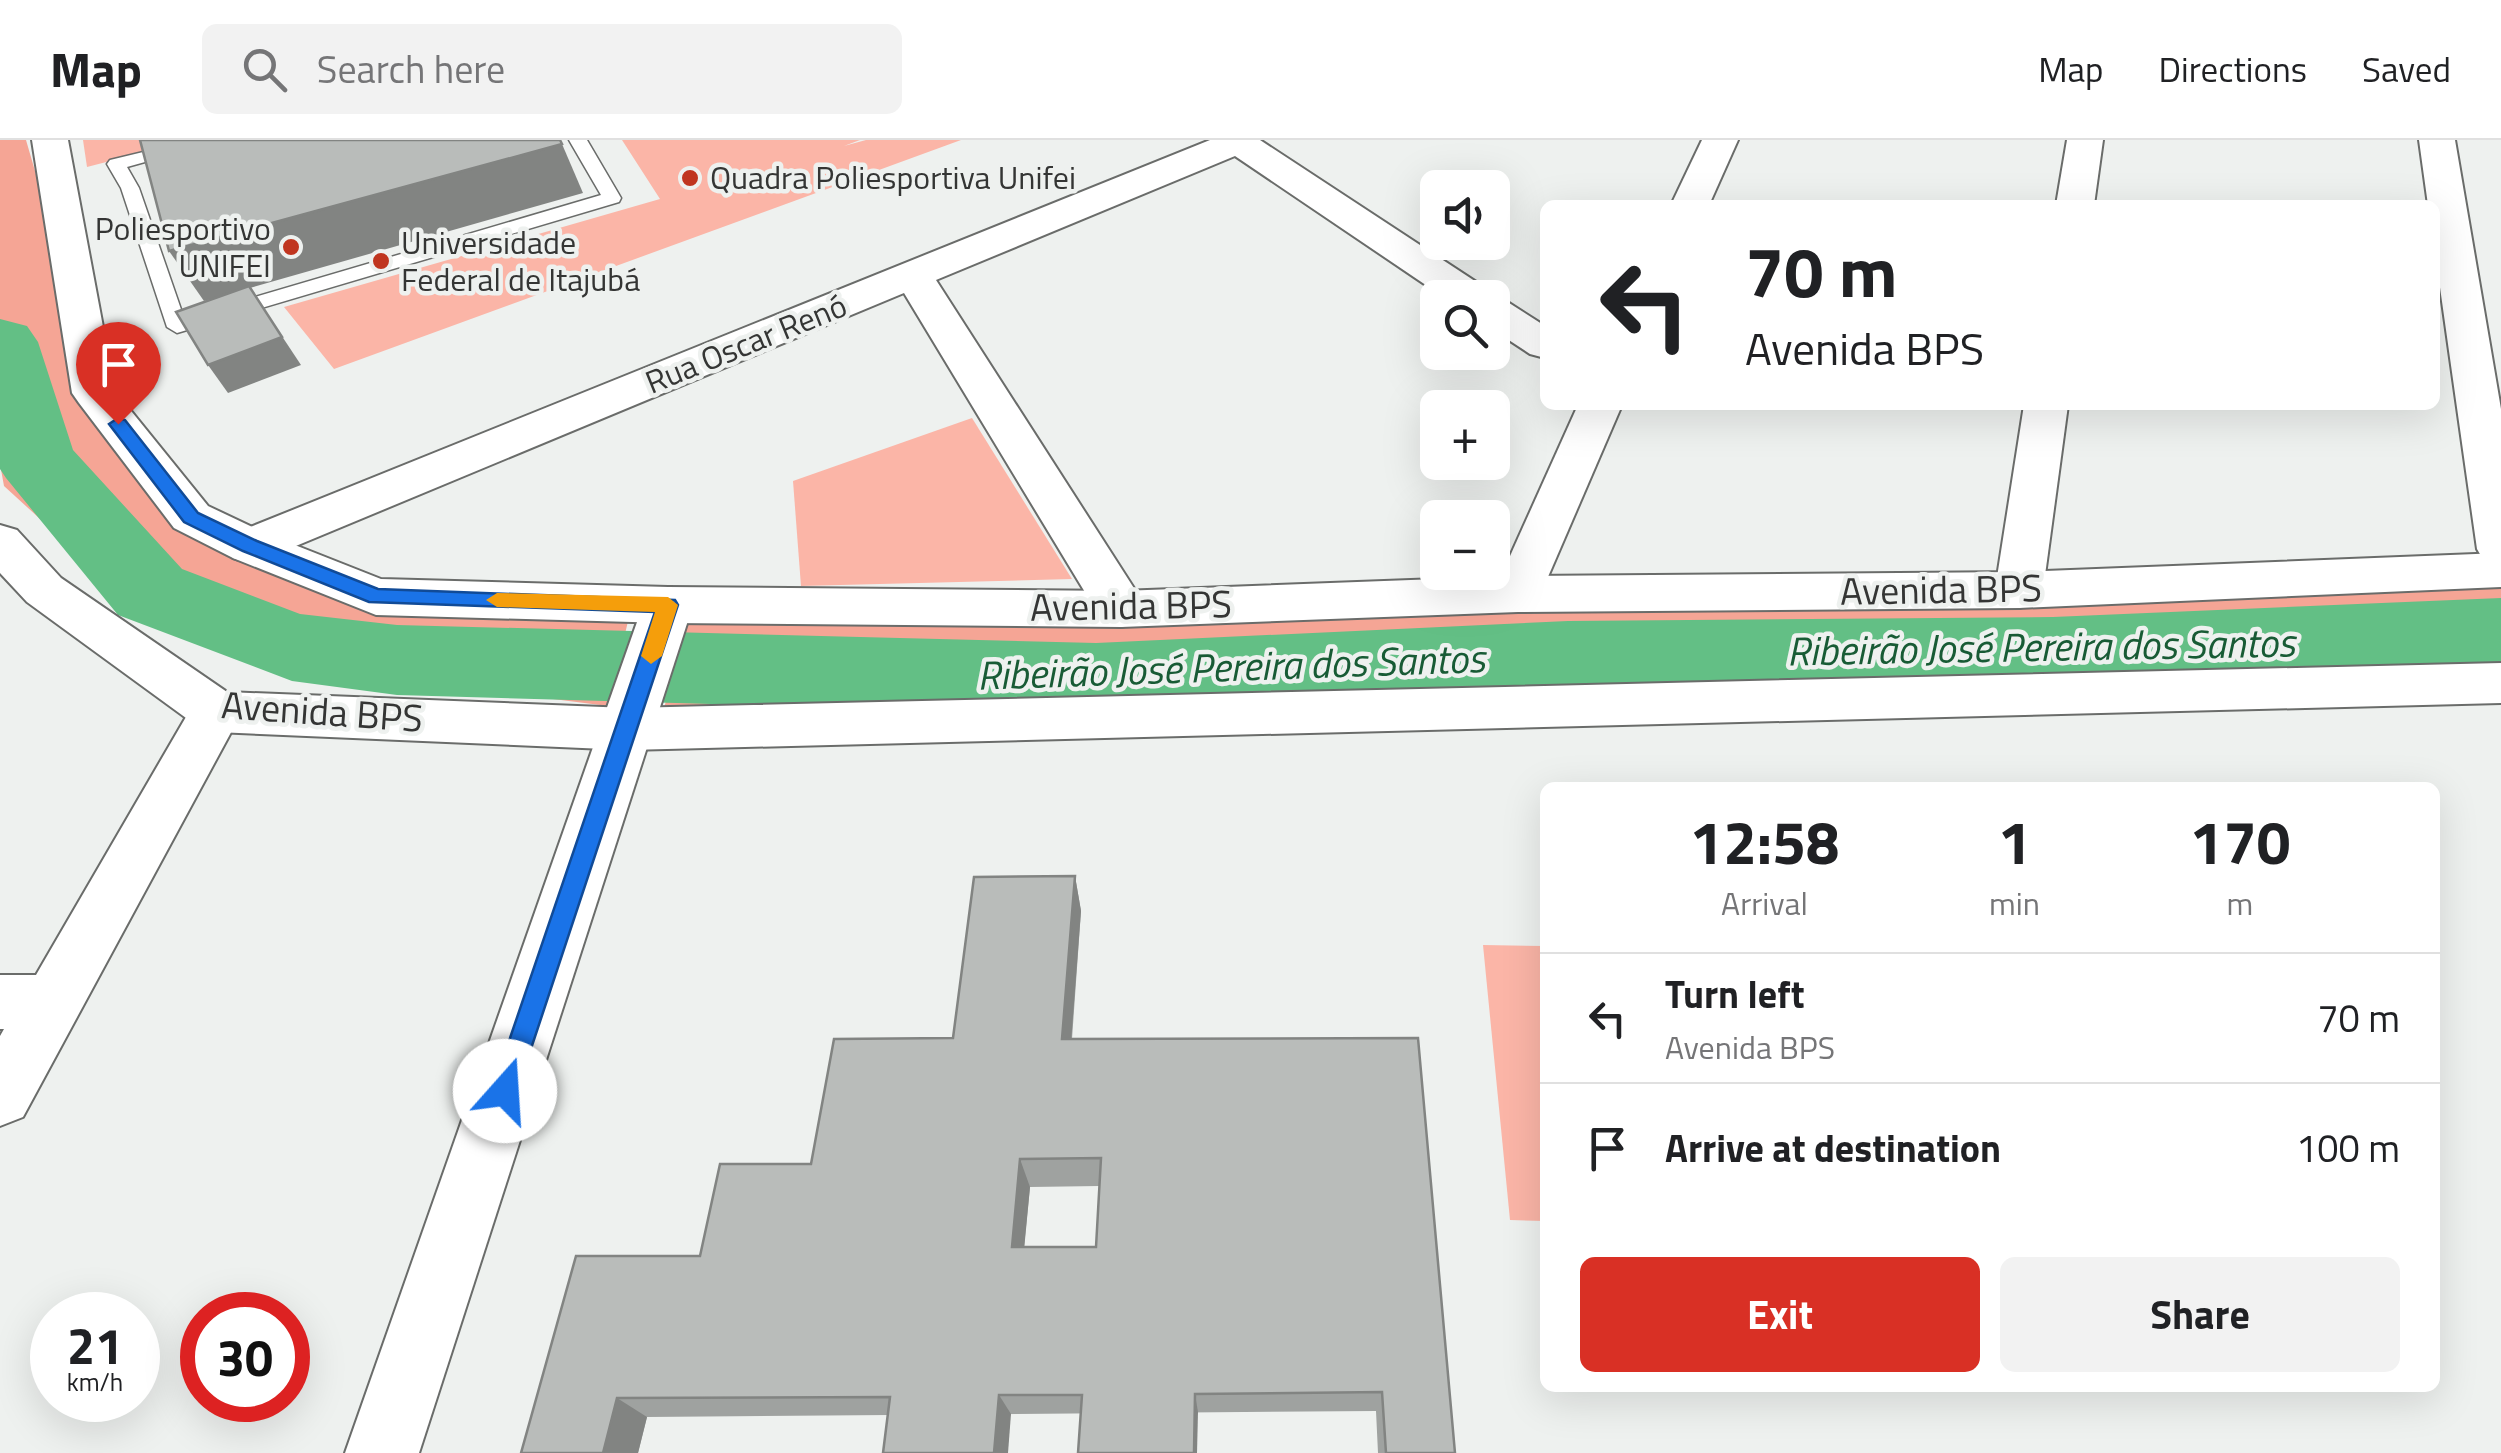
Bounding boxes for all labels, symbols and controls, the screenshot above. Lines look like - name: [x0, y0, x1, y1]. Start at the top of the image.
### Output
- search box: [202, 24, 902, 114]
- text: Map: [50, 33, 142, 106]
- text: Search here: [317, 40, 505, 98]
- icon: search: [237, 42, 292, 97]
- text: Map: [2038, 42, 2104, 96]
- text: Directions: [2159, 42, 2307, 96]
- text: Saved: [2362, 42, 2451, 96]
- place label: Quadra Poliesportiva Unifei: [710, 153, 1076, 201]
- marker: Quadra Poliesportiva Unifei: [679, 167, 701, 189]
- map controls: [1420, 170, 1510, 590]
- button: sound: [1420, 170, 1510, 260]
- place label: Poliesportivo UNIFEI: [95, 204, 271, 289]
- place label: Universidade Federal de Itajubá: [401, 218, 640, 303]
- text: 70 m: [1745, 218, 1898, 324]
- marker: Poliesportivo UNIFEI: [280, 236, 302, 258]
- icon: left: [1580, 240, 1710, 370]
- marker: Universidade Federal de Itajubá: [370, 250, 392, 272]
- button: search: [1420, 280, 1510, 370]
- street label: Rua Oscar Renó: [638, 281, 854, 405]
- text: Avenida BPS: [1745, 314, 1984, 382]
- pin: [76, 322, 161, 425]
- icon: arrive: [91, 337, 146, 392]
- button: +: [1420, 390, 1510, 480]
- button: −: [1420, 500, 1510, 590]
- street label: Avenida BPS: [1840, 558, 2042, 620]
- street label: Avenida BPS: [1030, 574, 1232, 636]
- water label: Ribeirão José Pereira dos Santos: [1787, 612, 2298, 681]
- water label: Ribeirão José Pereira dos Santos: [976, 627, 1489, 706]
- street label: Avenida BPS: [219, 675, 425, 747]
- text: 12:58: [1690, 796, 1839, 887]
- text: 1: [1998, 796, 2031, 887]
- text: 170: [2190, 796, 2290, 887]
- text: Arrival: [1721, 879, 1808, 927]
- text: min: [1989, 879, 2040, 927]
- text: m: [2227, 879, 2253, 927]
- text: Turn left: [1665, 965, 1805, 1023]
- text: 70 m: [2317, 989, 2400, 1047]
- icon: left: [1580, 991, 1635, 1046]
- text: Avenida BPS: [1665, 1023, 1835, 1071]
- position arrow: [453, 1039, 557, 1143]
- text: Arrive at destination: [1665, 1119, 2001, 1177]
- text: 100 m: [2296, 1119, 2400, 1177]
- icon: arrive: [1580, 1121, 1635, 1176]
- button: Exit: [1580, 1257, 1980, 1372]
- button: Share: [2000, 1257, 2400, 1372]
- speed limit sign: 30: [180, 1292, 310, 1422]
- text: 21: [67, 1307, 123, 1383]
- text: km/h: [67, 1363, 123, 1401]

